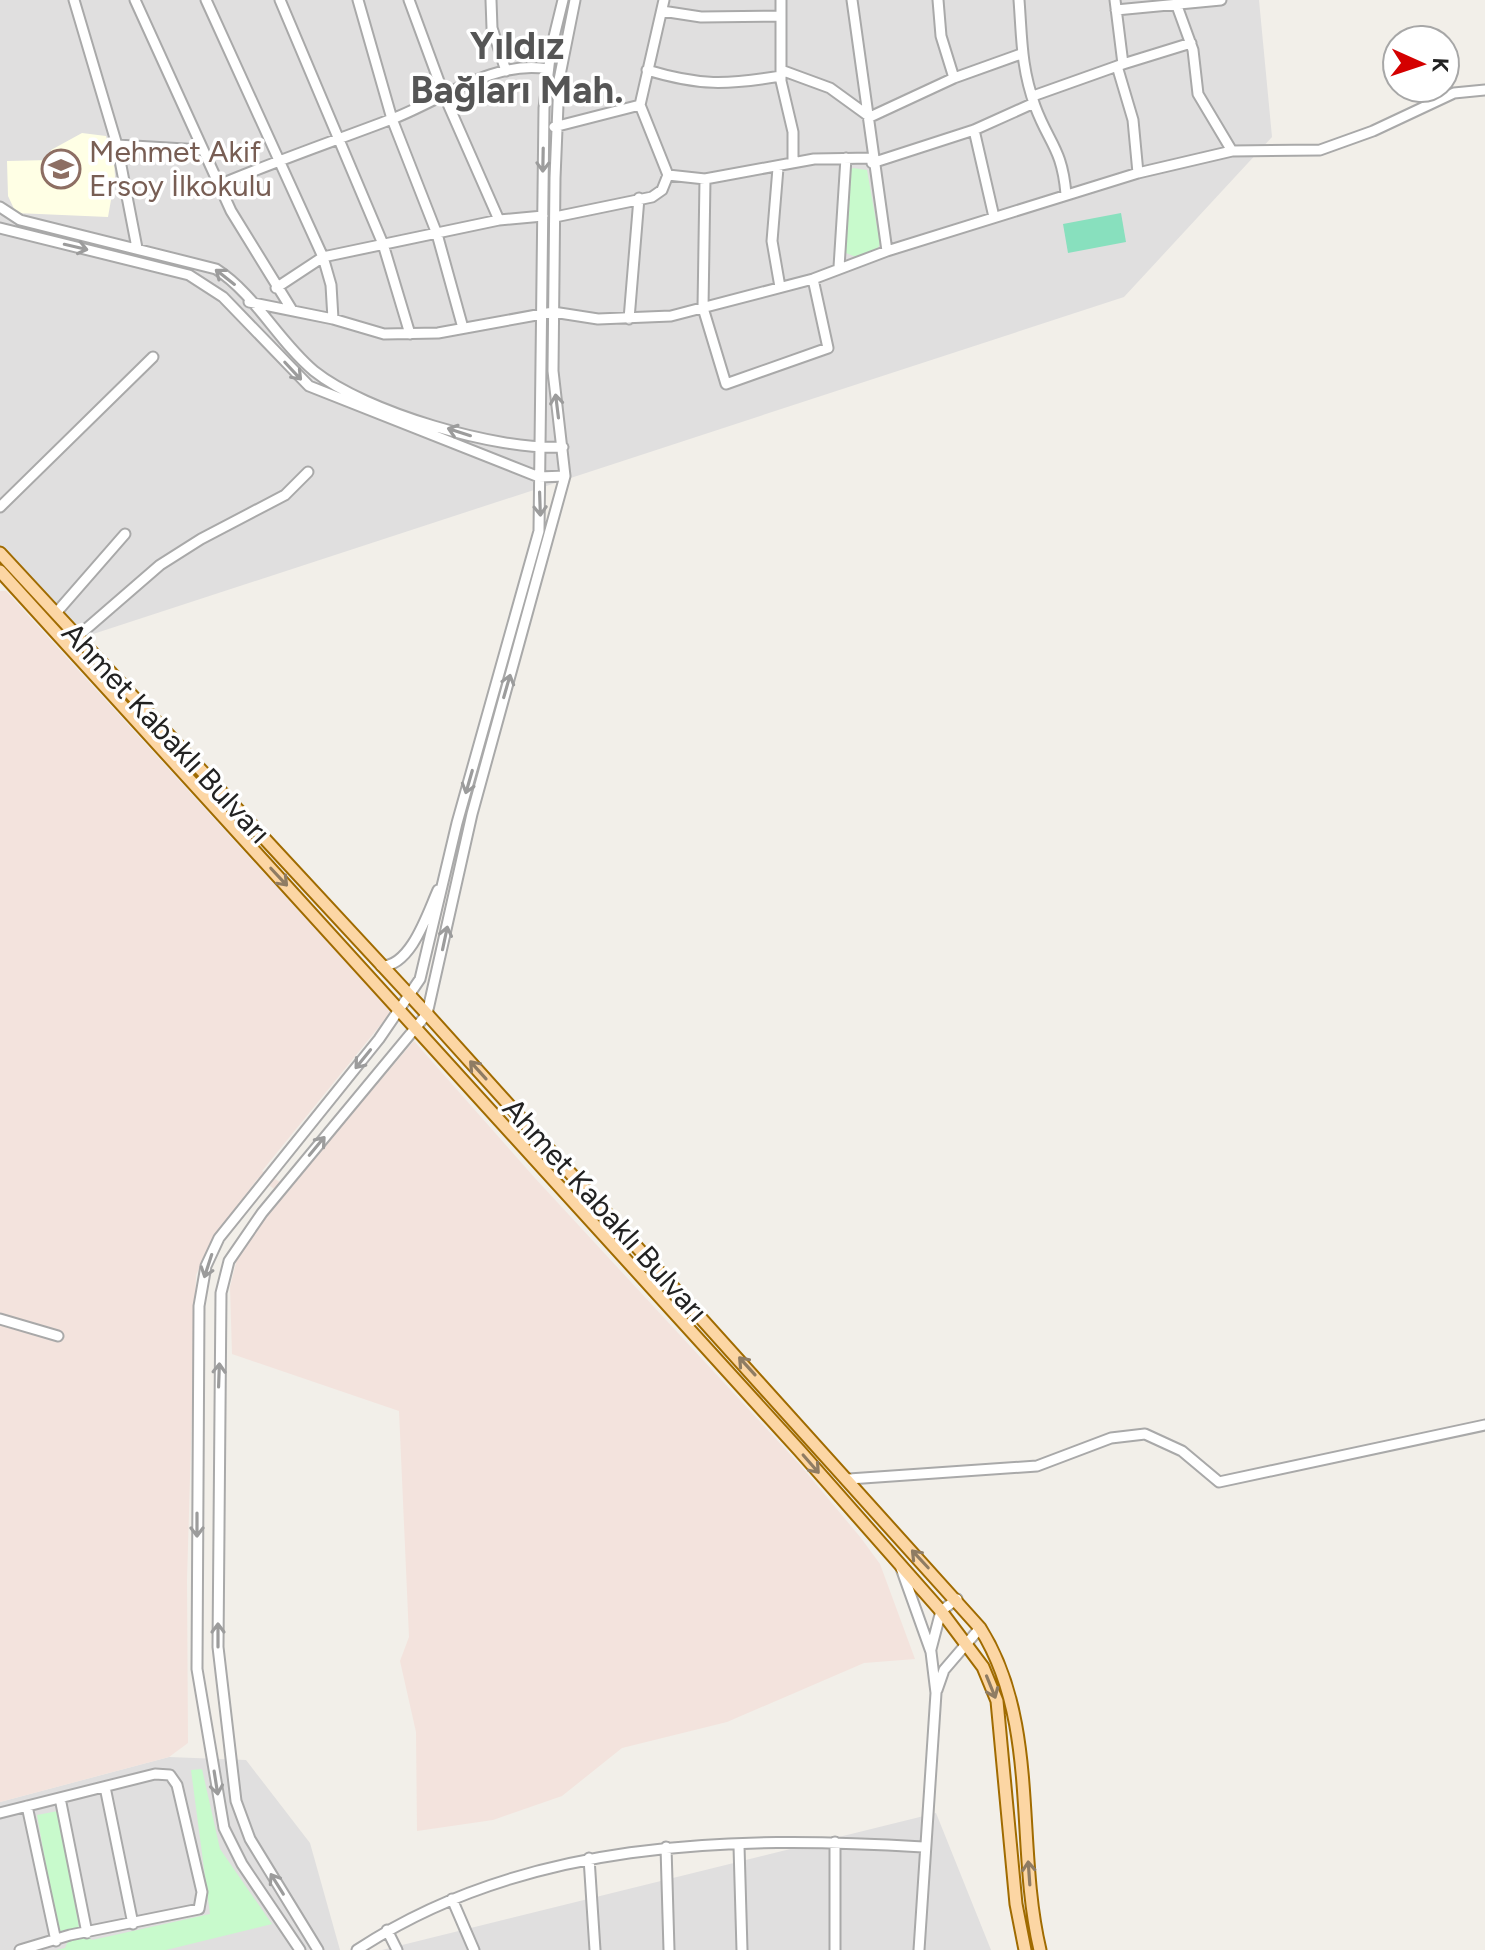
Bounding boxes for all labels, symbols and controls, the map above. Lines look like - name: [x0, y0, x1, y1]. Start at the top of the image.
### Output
- district label: Yıldız Bağları Mah.: [410, 23, 624, 113]
- north arrow: [1381, 24, 1461, 104]
- text: K: [1427, 57, 1454, 73]
- place label: Mehmet Akif Ersoy İlkokulu: [89, 133, 272, 204]
- one-way arrow: [536, 146, 551, 173]
- school or university icon: Mehmet Akif Ersoy İlkokulu: [40, 148, 82, 190]
- one-way arrow: [62, 240, 88, 255]
- one-way arrow: [215, 269, 236, 287]
- one-way arrow: [284, 361, 302, 381]
- one-way arrow: [549, 393, 564, 420]
- one-way arrow: [447, 423, 472, 438]
- one-way arrow: [533, 490, 548, 517]
- street label: Ahmet Kabaklı Bulvarı: [54, 614, 278, 851]
- one-way arrow: [501, 673, 516, 699]
- one-way arrow: [461, 769, 476, 795]
- one-way arrow: [270, 867, 289, 887]
- one-way arrow: [438, 925, 453, 951]
- one-way arrow: [354, 1048, 371, 1069]
- one-way arrow: [469, 1060, 487, 1080]
- street label: Ahmet Kabaklı Bulvarı: [495, 1090, 716, 1329]
- one-way arrow: [308, 1136, 326, 1157]
- one-way arrow: [199, 1253, 214, 1278]
- one-way arrow: [738, 1356, 756, 1376]
- one-way arrow: [211, 1362, 226, 1389]
- one-way arrow: [802, 1453, 820, 1474]
- one-way arrow: [189, 1511, 205, 1538]
- one-way arrow: [912, 1550, 930, 1570]
- one-way arrow: [210, 1622, 226, 1649]
- one-way arrow: [985, 1674, 1000, 1699]
- one-way arrow: [209, 1770, 224, 1796]
- one-way arrow: [1021, 1860, 1036, 1887]
- one-way arrow: [269, 1873, 285, 1896]

